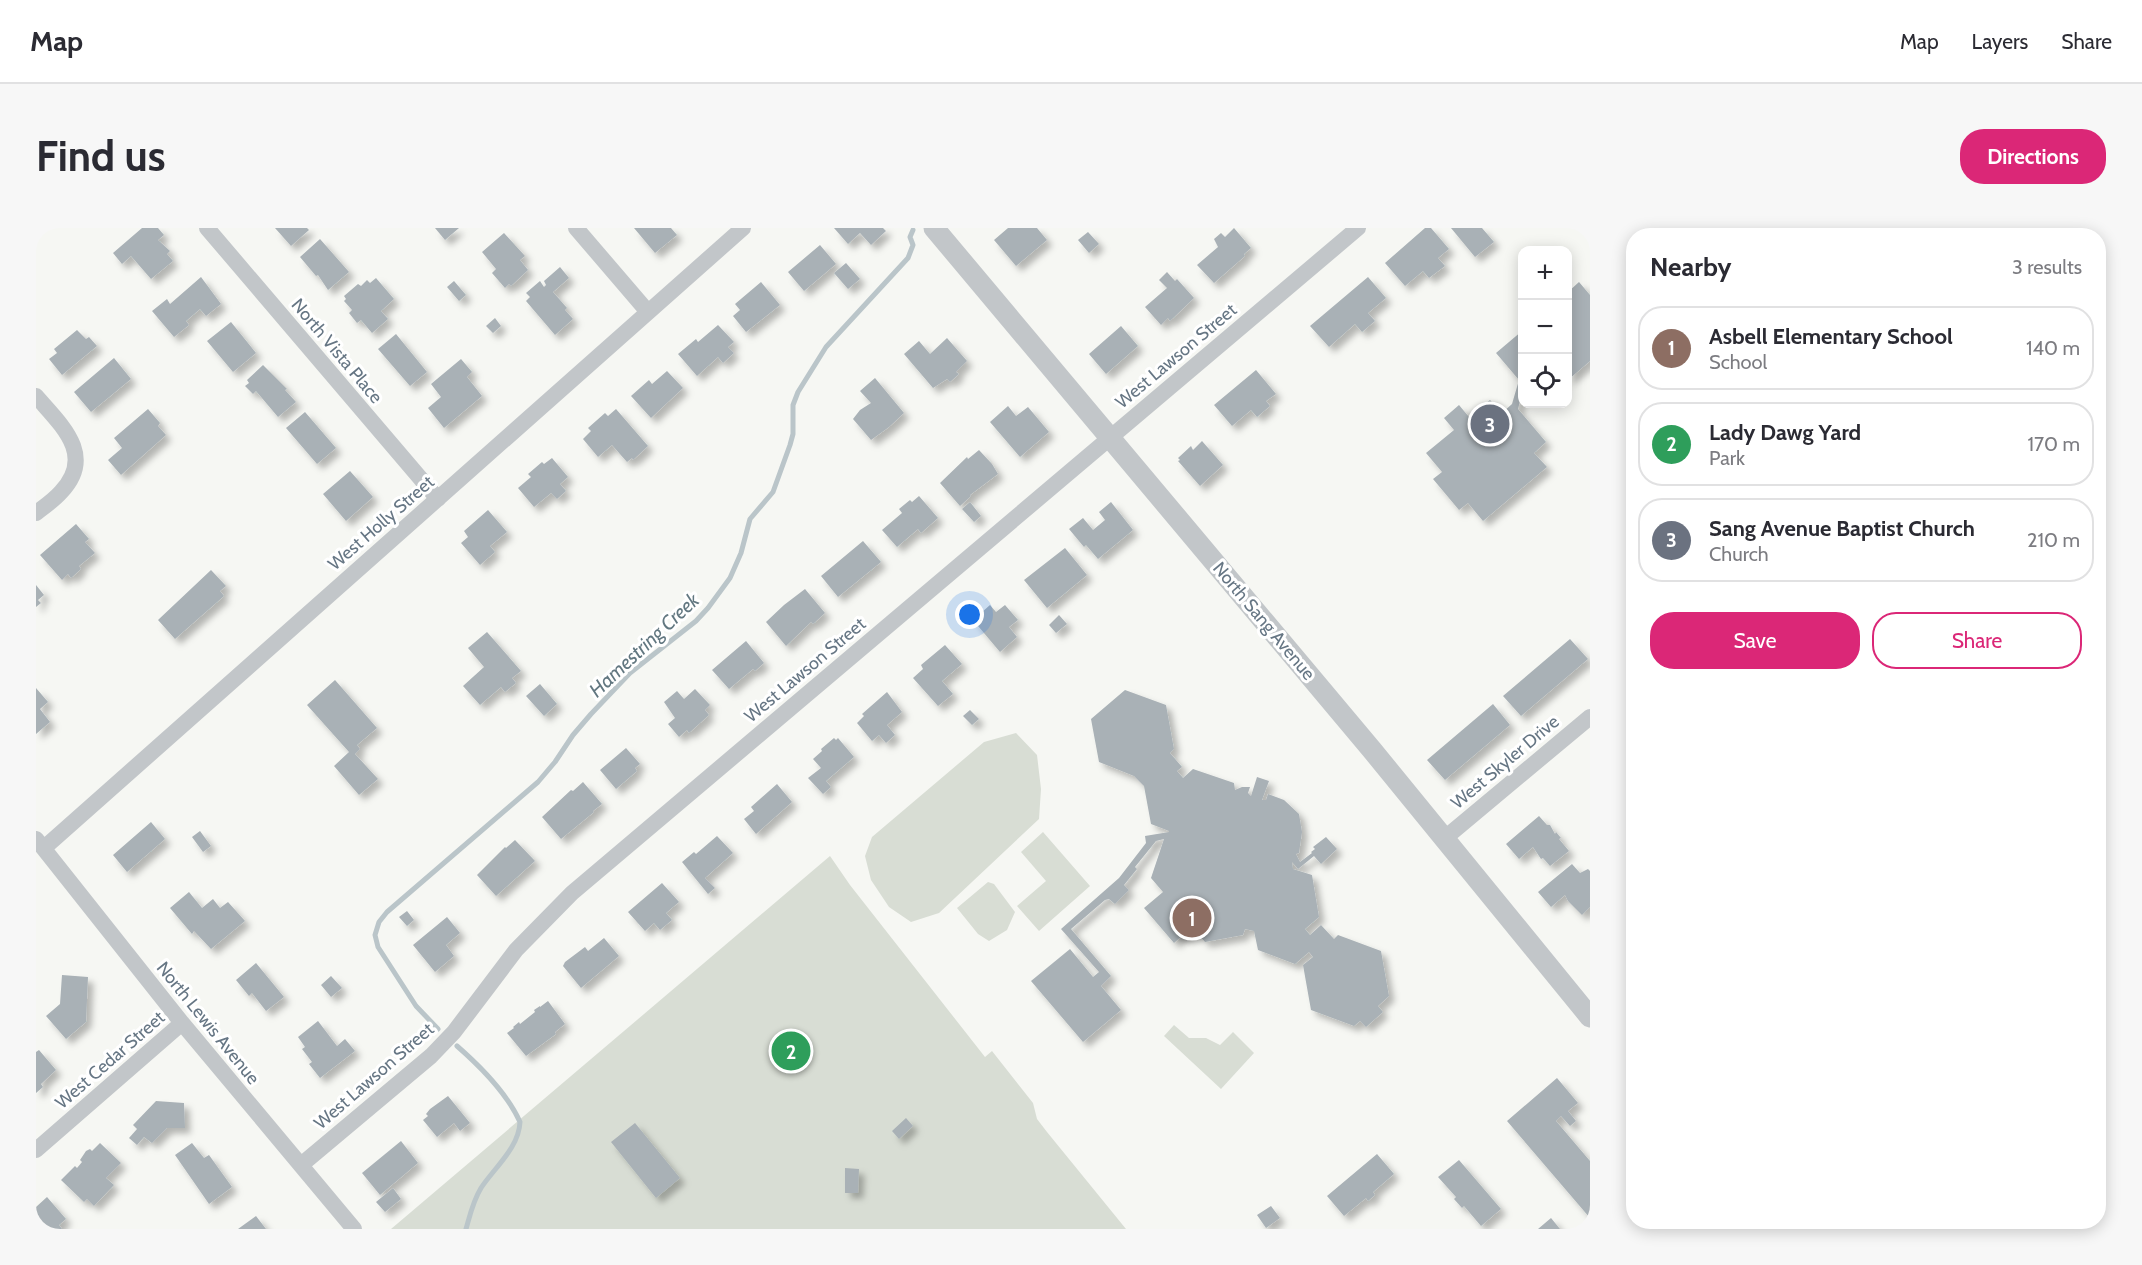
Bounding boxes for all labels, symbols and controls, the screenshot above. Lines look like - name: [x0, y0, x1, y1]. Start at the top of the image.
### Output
- text: Map: [30, 24, 83, 58]
- text: Map: [1900, 29, 1939, 54]
- text: Layers: [1972, 29, 2028, 54]
- text: Share: [2061, 29, 2112, 54]
- button: Directions: [1960, 129, 2106, 184]
- text: Find us: [36, 130, 165, 182]
- map controls: [1518, 246, 1572, 408]
- button: +: [1518, 246, 1572, 300]
- text: Nearby: [1650, 251, 1731, 283]
- text: 3 results: [2012, 255, 2082, 279]
- street label: North Vista Place: [287, 294, 387, 408]
- street label: West Lawson Street: [1111, 299, 1241, 413]
- button: −: [1518, 300, 1572, 354]
- text: Asbell Elementary School: [1709, 323, 1953, 350]
- text: 1: [1668, 336, 1675, 360]
- text: 140 m: [2026, 336, 2080, 360]
- text: School: [1709, 350, 1767, 374]
- button: locate: [1518, 354, 1572, 408]
- pin: 3: [1470, 402, 1510, 446]
- text: Lady Dawg Yard: [1709, 419, 1861, 446]
- text: 2: [1666, 432, 1677, 456]
- text: 170 m: [2028, 432, 2080, 456]
- text: Park: [1709, 446, 1745, 470]
- street label: West Holly Street: [324, 471, 438, 575]
- text: Sang Avenue Baptist Church: [1709, 515, 1975, 542]
- text: 3: [1666, 528, 1677, 552]
- text: 210 m: [2027, 528, 2080, 552]
- text: Church: [1709, 542, 1769, 566]
- street label: North Sang Avenue: [1208, 558, 1320, 684]
- water label: Hamestring Creek: [584, 587, 705, 702]
- your location: [955, 600, 984, 629]
- button: Save: [1650, 612, 1860, 669]
- button: Share: [1872, 612, 2082, 669]
- street label: West Lawson Street: [740, 613, 870, 727]
- street label: West Skyler Drive: [1447, 710, 1563, 814]
- pin: 1: [1172, 896, 1212, 940]
- street label: North Lewis Avenue: [152, 957, 264, 1089]
- street label: West Cedar Street: [51, 1006, 169, 1114]
- street label: West Lawson Street: [310, 1018, 438, 1134]
- pin: 2: [772, 1028, 810, 1074]

